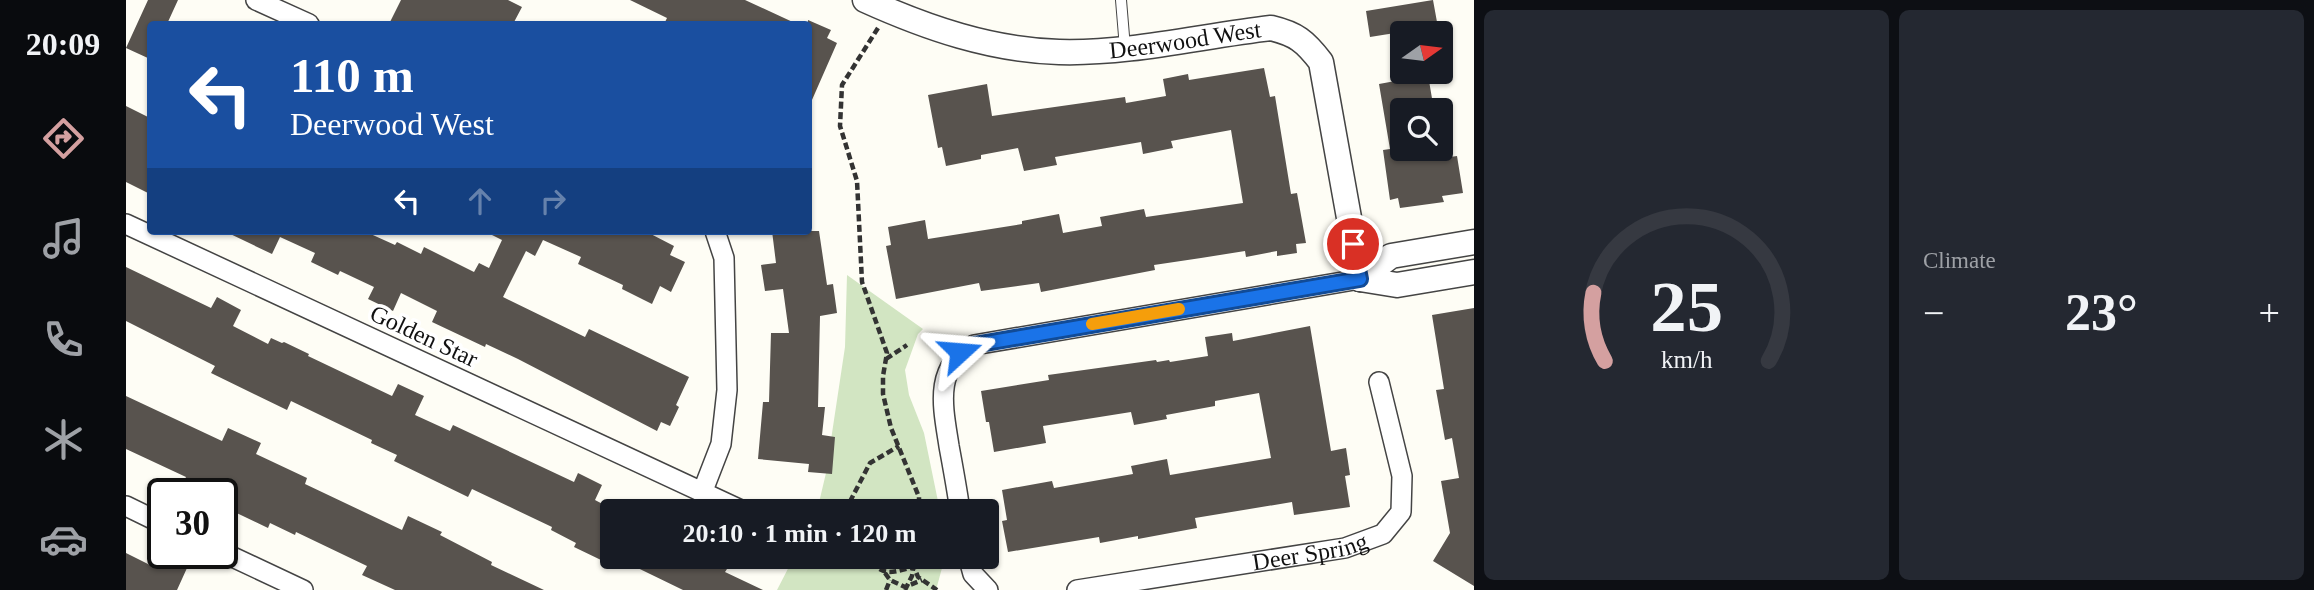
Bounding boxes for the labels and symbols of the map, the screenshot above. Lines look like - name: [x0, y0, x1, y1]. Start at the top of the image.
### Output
- street label: Deerwood West: [1108, 16, 1263, 63]
- north arrow: [1390, 21, 1452, 84]
- pin: [1323, 214, 1383, 274]
- street label: Golden Star: [366, 300, 482, 372]
- position arrow: [923, 315, 997, 389]
- speed limit sign: 30: [147, 478, 238, 569]
- street label: Deer Spring: [1251, 528, 1371, 575]

